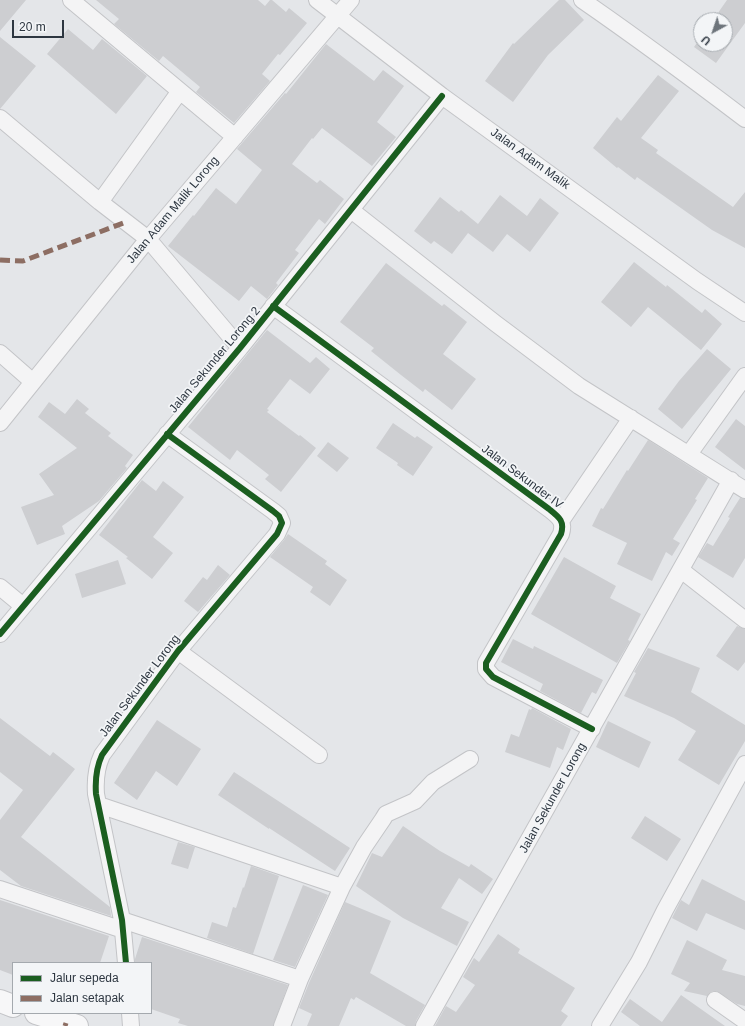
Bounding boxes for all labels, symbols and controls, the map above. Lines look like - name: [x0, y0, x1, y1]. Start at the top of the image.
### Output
- scale bar: [14, 12, 66, 38]
- north arrow: [693, 12, 733, 52]
- text: 20 m: [19, 20, 46, 34]
- text: U: [699, 33, 713, 48]
- street label: Jalan Adam Malik: [487, 125, 573, 193]
- street label: Jalan Adam Malik Lorong: [124, 154, 222, 266]
- street label: Jalan Sekunder Lorong 2: [166, 304, 264, 416]
- street label: Jalan Sekunder IV: [479, 442, 565, 512]
- street label: Jalan Sekunder Lorong: [97, 632, 183, 740]
- street label: Jalan Sekunder Lorong: [517, 740, 589, 856]
- legend: [12, 962, 152, 1014]
- text: Jalur sepeda: [50, 971, 119, 985]
- text: Jalan setapak: [50, 991, 124, 1005]

